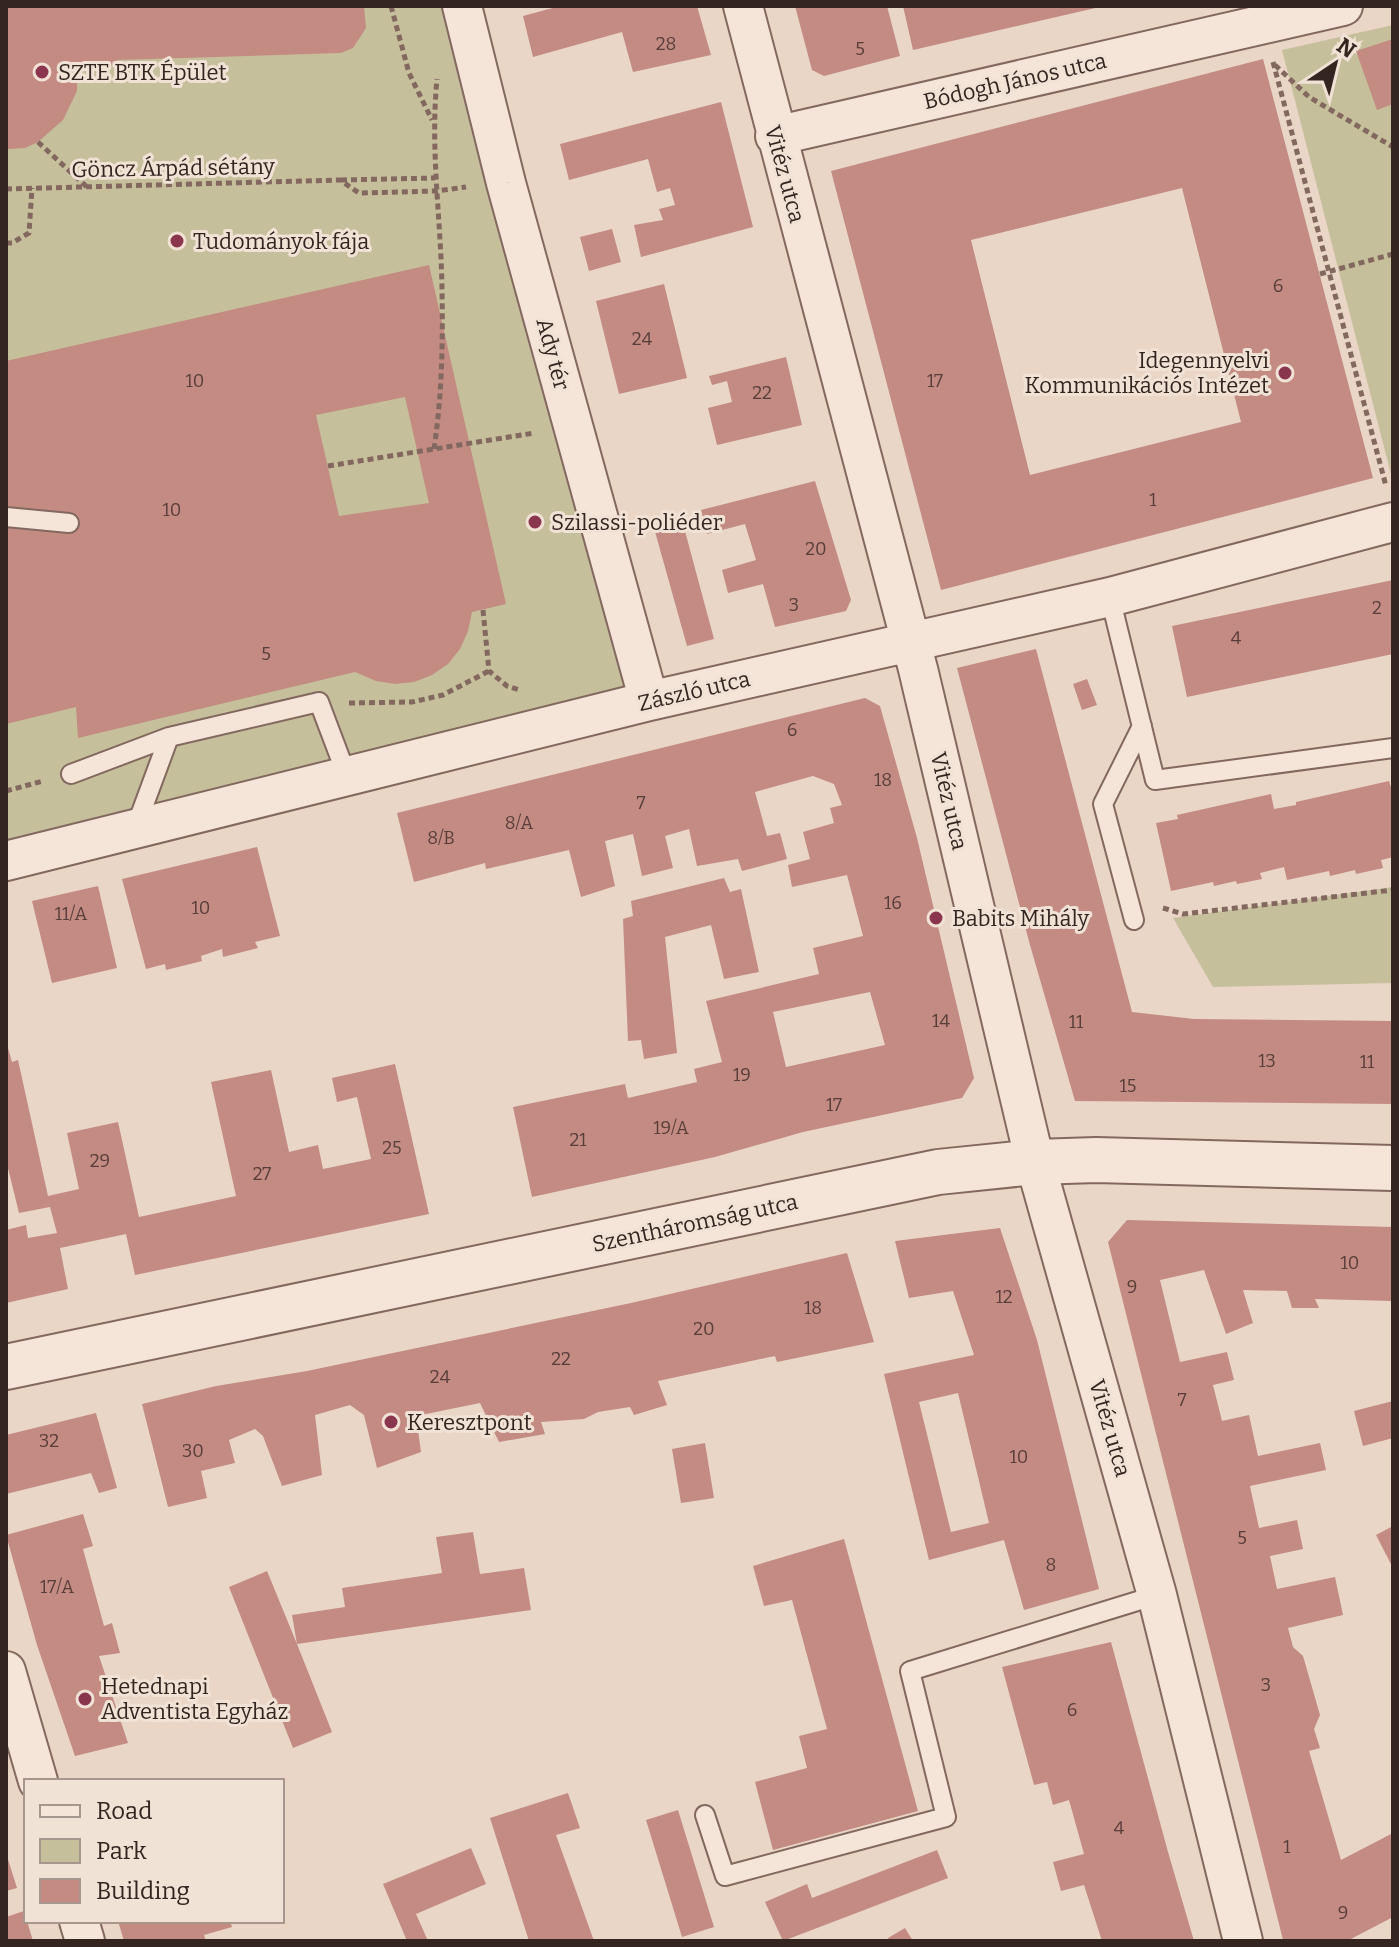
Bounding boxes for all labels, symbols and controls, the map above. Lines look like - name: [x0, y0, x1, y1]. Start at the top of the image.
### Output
- north arrow: [1295, 24, 1375, 104]
- text: N: [1331, 32, 1361, 64]
- house number: 28: [656, 33, 676, 55]
- house number: 5: [855, 38, 865, 60]
- street label: Bódogh János utca: [921, 47, 1109, 115]
- place label: SZTE BTK Épület: [58, 59, 227, 86]
- marker: SZTE BTK Épület: [33, 63, 51, 81]
- street label: Vitéz utca: [759, 122, 811, 226]
- street label: Göncz Árpád sétány: [71, 153, 275, 183]
- place label: Tudományok fája: [193, 228, 369, 255]
- marker: Tudományok fája: [168, 232, 186, 250]
- house number: 6: [1273, 275, 1283, 297]
- street label: Ady tér: [530, 315, 576, 393]
- house number: 24: [632, 328, 653, 350]
- place label: Idegennyelvi Kommunikációs Intézet: [1025, 347, 1269, 399]
- marker: Idegennyelvi Kommunikációs Intézet: [1276, 364, 1294, 382]
- house number: 10: [186, 370, 204, 392]
- house number: 17: [927, 370, 943, 392]
- house number: 22: [752, 382, 772, 404]
- house number: 1: [1149, 489, 1157, 511]
- house number: 10: [163, 499, 181, 521]
- place label: Szilassi-poliéder: [551, 509, 723, 536]
- marker: Szilassi-poliéder: [526, 513, 544, 531]
- house number: 20: [805, 538, 827, 560]
- house number: 3: [789, 594, 799, 616]
- house number: 2: [1372, 597, 1382, 619]
- house number: 4: [1231, 627, 1242, 649]
- house number: 5: [261, 643, 271, 665]
- street label: Zászló utca: [635, 665, 753, 717]
- house number: 6: [787, 719, 797, 741]
- street label: Vitéz utca: [925, 749, 973, 853]
- house number: 18: [874, 769, 892, 791]
- house number: 7: [636, 792, 646, 814]
- house number: 8/A: [505, 812, 534, 834]
- house number: 8/B: [427, 827, 455, 849]
- house number: 16: [884, 892, 902, 914]
- house number: 10: [192, 897, 210, 919]
- house number: 11/A: [55, 903, 88, 925]
- place label: Babits Mihály: [952, 905, 1090, 932]
- marker: Babits Mihály: [927, 909, 945, 927]
- house number: 14: [932, 1010, 950, 1032]
- house number: 11: [1069, 1011, 1084, 1033]
- house number: 13: [1258, 1050, 1276, 1072]
- house number: 11: [1360, 1051, 1375, 1073]
- house number: 19: [733, 1064, 751, 1086]
- house number: 15: [1120, 1075, 1136, 1097]
- house number: 17: [826, 1094, 842, 1116]
- house number: 19/A: [653, 1117, 689, 1139]
- house number: 21: [569, 1129, 587, 1151]
- house number: 25: [382, 1137, 402, 1159]
- house number: 29: [90, 1150, 110, 1172]
- house number: 27: [253, 1163, 271, 1185]
- street label: Szentháromság utca: [590, 1188, 800, 1258]
- house number: 10: [1341, 1252, 1359, 1274]
- house number: 9: [1127, 1276, 1137, 1298]
- house number: 12: [995, 1286, 1013, 1308]
- house number: 18: [804, 1297, 822, 1319]
- house number: 20: [693, 1318, 715, 1340]
- house number: 22: [551, 1348, 571, 1370]
- house number: 24: [430, 1366, 451, 1388]
- street label: Vitéz utca: [1083, 1376, 1137, 1480]
- house number: 7: [1177, 1389, 1187, 1411]
- place label: Keresztpont: [407, 1409, 532, 1436]
- marker: Keresztpont: [382, 1413, 400, 1431]
- house number: 32: [39, 1430, 59, 1452]
- house number: 30: [182, 1440, 204, 1462]
- house number: 10: [1010, 1446, 1028, 1468]
- house number: 5: [1237, 1527, 1247, 1549]
- house number: 8: [1046, 1554, 1056, 1576]
- house number: 17/A: [40, 1576, 74, 1598]
- place label: Hetednapi Adventista Egyház: [101, 1673, 288, 1725]
- house number: 3: [1261, 1674, 1271, 1696]
- marker: Hetednapi Adventista Egyház: [76, 1690, 94, 1708]
- house number: 6: [1067, 1699, 1077, 1721]
- legend: [24, 1779, 284, 1923]
- text: Road: [96, 1797, 152, 1825]
- house number: 4: [1114, 1817, 1125, 1839]
- house number: 1: [1283, 1836, 1291, 1858]
- text: Park: [96, 1837, 147, 1865]
- text: Building: [96, 1877, 190, 1905]
- house number: 9: [1338, 1902, 1348, 1924]

